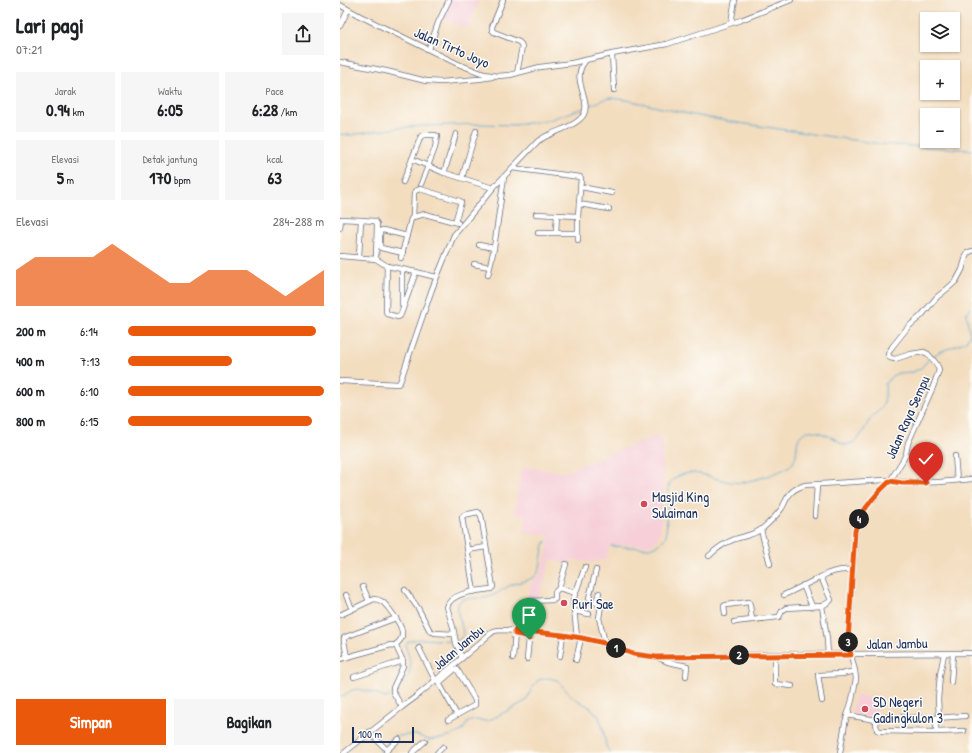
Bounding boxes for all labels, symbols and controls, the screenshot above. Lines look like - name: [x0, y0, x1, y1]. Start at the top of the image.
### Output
- text: Lari pagi: [16, 10, 84, 40]
- map controls: [920, 12, 960, 148]
- button: layers: [920, 12, 960, 52]
- button: share: [282, 13, 324, 55]
- street label: Jalan Tirto Joyo: [411, 22, 493, 73]
- text: 07:21: [16, 40, 42, 58]
- button: +: [920, 60, 960, 100]
- text: Jarak: [55, 84, 76, 98]
- text: Waktu: [158, 84, 182, 98]
- text: Pace: [266, 84, 284, 98]
- text: 0.94: [46, 98, 70, 121]
- text: 6:05: [157, 98, 183, 121]
- text: 6:28: [252, 98, 278, 121]
- text: km: [70, 105, 85, 119]
- text: /km: [278, 105, 297, 119]
- button: −: [920, 108, 960, 148]
- text: Elevasi: [52, 152, 79, 166]
- text: Detak jantung: [143, 152, 197, 166]
- text: kcal: [267, 152, 283, 166]
- text: 5: [57, 166, 64, 189]
- text: 170: [149, 166, 171, 189]
- text: 63: [267, 166, 282, 189]
- text: m: [64, 173, 74, 187]
- text: bpm: [171, 173, 191, 187]
- text: Elevasi: [16, 212, 49, 230]
- text: 284–288 m: [273, 212, 324, 230]
- text: 200 m: [16, 322, 46, 340]
- text: 6:14: [80, 322, 98, 340]
- text: 400 m: [16, 352, 44, 370]
- text: 7:13: [80, 352, 100, 370]
- street label: Jalan Raya Sempu: [880, 372, 935, 462]
- text: 600 m: [16, 382, 45, 400]
- text: 6:10: [80, 382, 99, 400]
- text: 800 m: [16, 412, 45, 430]
- text: 6:15: [80, 412, 98, 430]
- pin: [909, 442, 943, 483]
- icon: check: [915, 448, 937, 470]
- place label: Masjid King Sulaiman: [652, 487, 709, 522]
- marker: Masjid King Sulaiman: [639, 499, 649, 509]
- pin: 4: [849, 509, 869, 529]
- text: 4: [857, 512, 861, 526]
- place label: Puri Sae: [572, 594, 614, 613]
- pin: [512, 598, 546, 639]
- marker: Puri Sae: [559, 598, 569, 608]
- icon: arrive: [518, 604, 540, 626]
- street label: Jalan Jambu: [429, 620, 488, 674]
- pin: 3: [838, 632, 858, 652]
- street label: Jalan Jambu: [866, 633, 928, 653]
- text: 3: [846, 635, 850, 649]
- pin: 1: [606, 638, 626, 658]
- text: 1: [614, 641, 618, 655]
- pin: 2: [729, 645, 749, 665]
- text: 2: [736, 648, 742, 662]
- place label: SD Negeri Gadingkulon 3: [873, 692, 943, 728]
- button: Simpan: [16, 699, 166, 745]
- button: Bagikan: [174, 699, 324, 745]
- marker: SD Negeri Gadingkulon 3: [860, 704, 870, 714]
- scale bar: [352, 725, 414, 744]
- text: 100 m: [358, 727, 382, 741]

